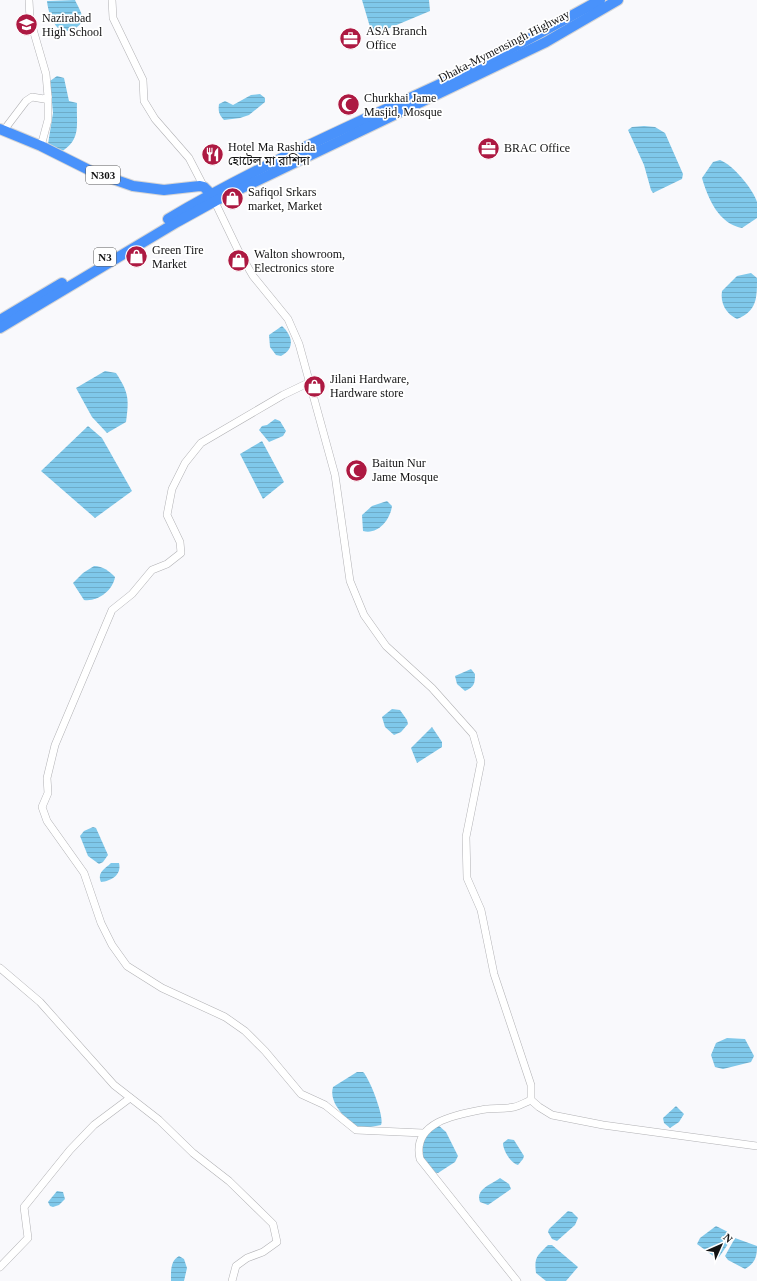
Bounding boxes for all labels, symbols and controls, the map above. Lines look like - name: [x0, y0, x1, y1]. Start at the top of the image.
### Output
- street label: Dhaka-Mymensingh Highway: [436, 7, 572, 85]
- place label: Nazirabad High School: [42, 11, 103, 39]
- school or university icon: Nazirabad High School: [13, 12, 39, 38]
- place label: ASA Branch Office: [366, 24, 427, 52]
- office icon: ASA Branch Office: [338, 25, 364, 51]
- place label: Churkhai Jame Masjid, Mosque: [364, 91, 442, 119]
- mosque icon: Churkhai Jame Masjid, Mosque: [335, 92, 361, 118]
- office icon: BRAC Office: [476, 135, 502, 161]
- place label: Hotel Ma Rashida হোটেল মা রাশিদা: [228, 140, 316, 168]
- restaurant icon: Hotel Ma Rashida হোটেল মা রাশিদা: [199, 141, 225, 167]
- place label: BRAC Office: [504, 141, 570, 155]
- road number: N303: [86, 166, 120, 184]
- place label: Safiqol Srkars market, Market: [248, 185, 323, 213]
- shop icon: Safiqol Srkars market, Market: [219, 186, 245, 212]
- place label: Green Tire Market: [152, 243, 204, 271]
- shop icon: Green Tire Market: [123, 244, 149, 270]
- place label: Walton showroom, Electronics store: [254, 247, 345, 275]
- road number: N3: [94, 248, 116, 266]
- shop icon: Walton showroom, Electronics store: [225, 248, 251, 274]
- place label: Jilani Hardware, Hardware store: [330, 372, 409, 400]
- shop icon: Jilani Hardware, Hardware store: [301, 373, 327, 399]
- place label: Baitun Nur Jame Mosque: [372, 456, 438, 484]
- mosque icon: Baitun Nur Jame Mosque: [344, 457, 370, 483]
- north arrow: [701, 1225, 741, 1265]
- text: N: [721, 1231, 735, 1245]

